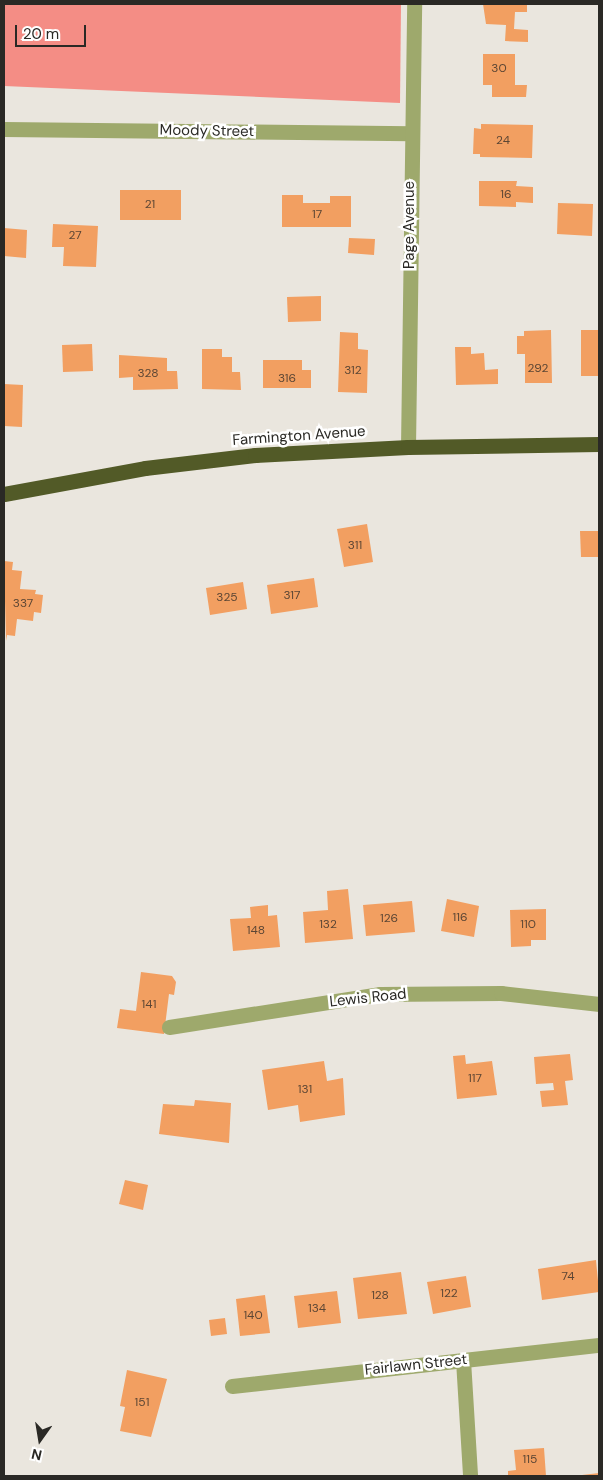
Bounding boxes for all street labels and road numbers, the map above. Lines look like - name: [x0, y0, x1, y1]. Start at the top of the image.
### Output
- street label: Moody Street: [160, 121, 254, 141]
- street label: Page Avenue: [401, 181, 419, 269]
- street label: Farmington Avenue: [232, 422, 366, 450]
- street label: Lewis Road: [329, 985, 407, 1011]
- street label: Fairlawn Street: [364, 1351, 468, 1379]

